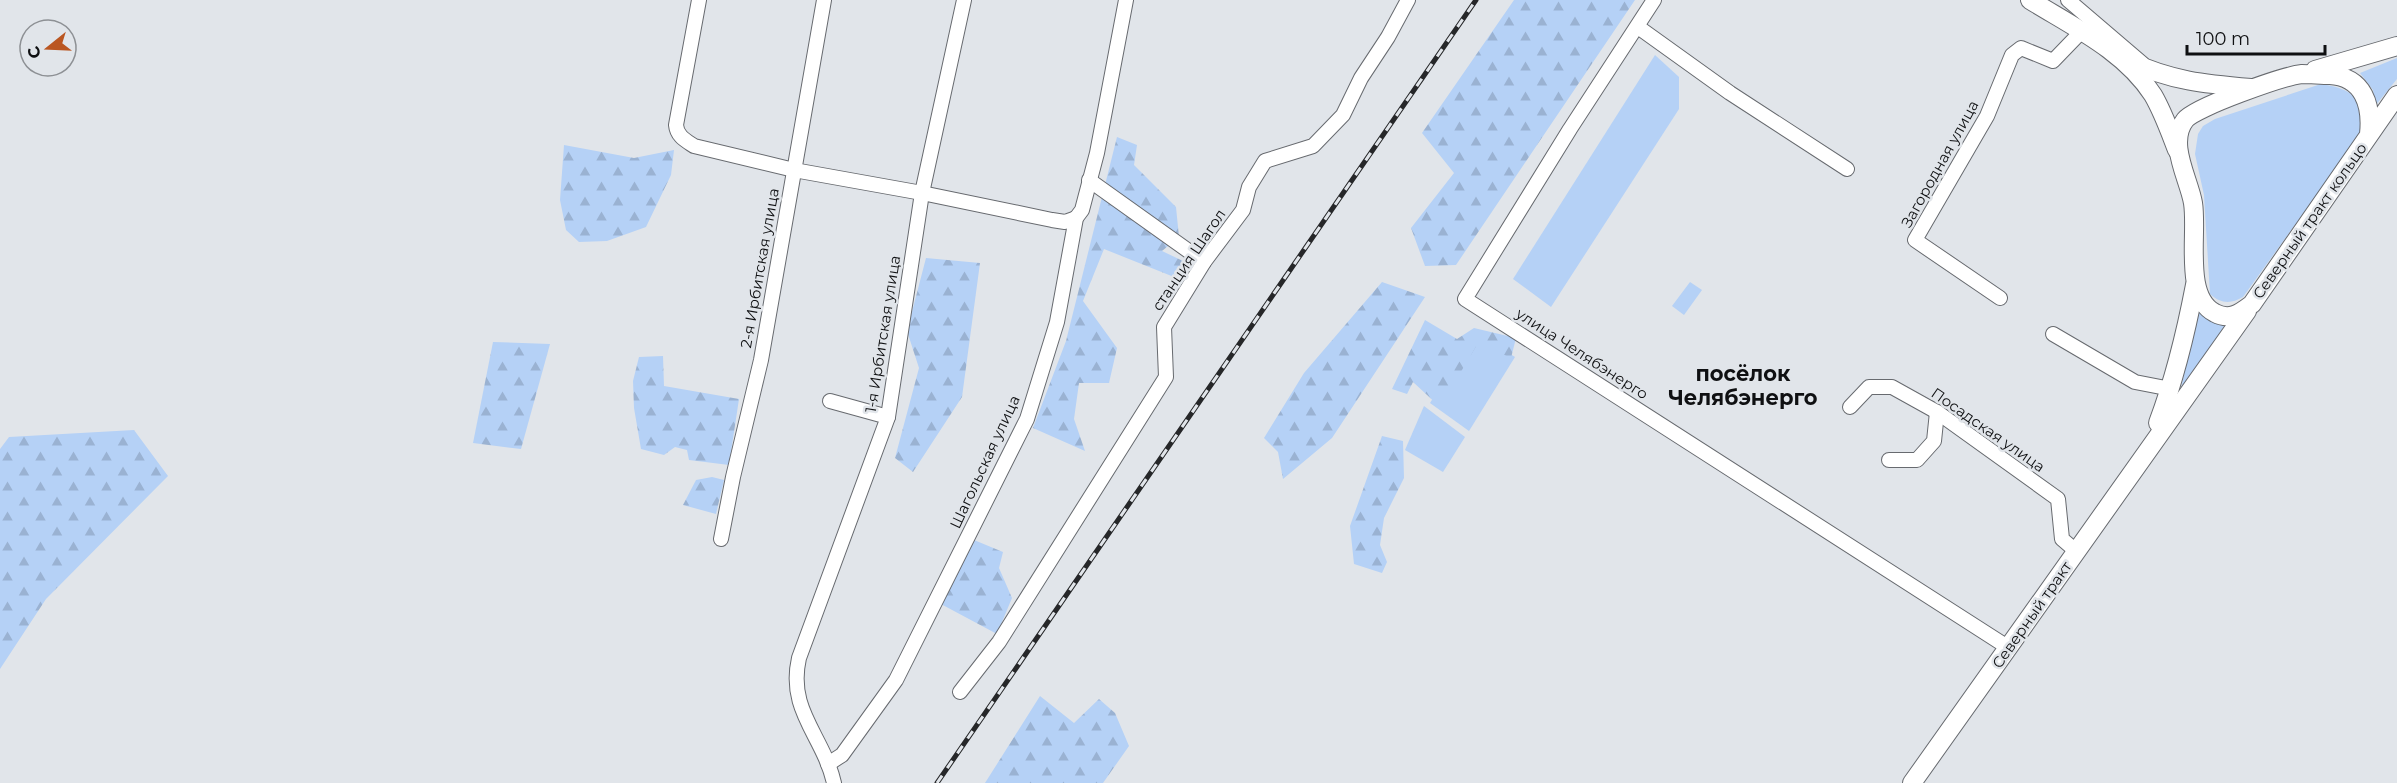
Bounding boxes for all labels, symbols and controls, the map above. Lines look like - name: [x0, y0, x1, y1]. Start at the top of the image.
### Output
- north arrow: [18, 18, 78, 78]
- scale bar: [2187, 18, 2325, 56]
- text: 100 m: [2196, 28, 2250, 50]
- text: С: [23, 44, 45, 61]
- street label: Загородная улица: [1897, 97, 1982, 231]
- street label: Северный тракт кольцо: [2249, 139, 2371, 302]
- street label: 2-я Ирбитская улица: [736, 186, 783, 349]
- street label: станция Шагол: [1148, 205, 1230, 314]
- street label: 1-я Ирбитская улица: [861, 254, 904, 414]
- street label: улица Челябэнерго: [1512, 303, 1652, 403]
- district label: посёлок Челябэнерго: [1668, 361, 1818, 410]
- street label: Посадская улица: [1928, 383, 2049, 476]
- street label: Шагольская улица: [945, 392, 1024, 531]
- street label: Северный тракт: [1988, 557, 2076, 672]

